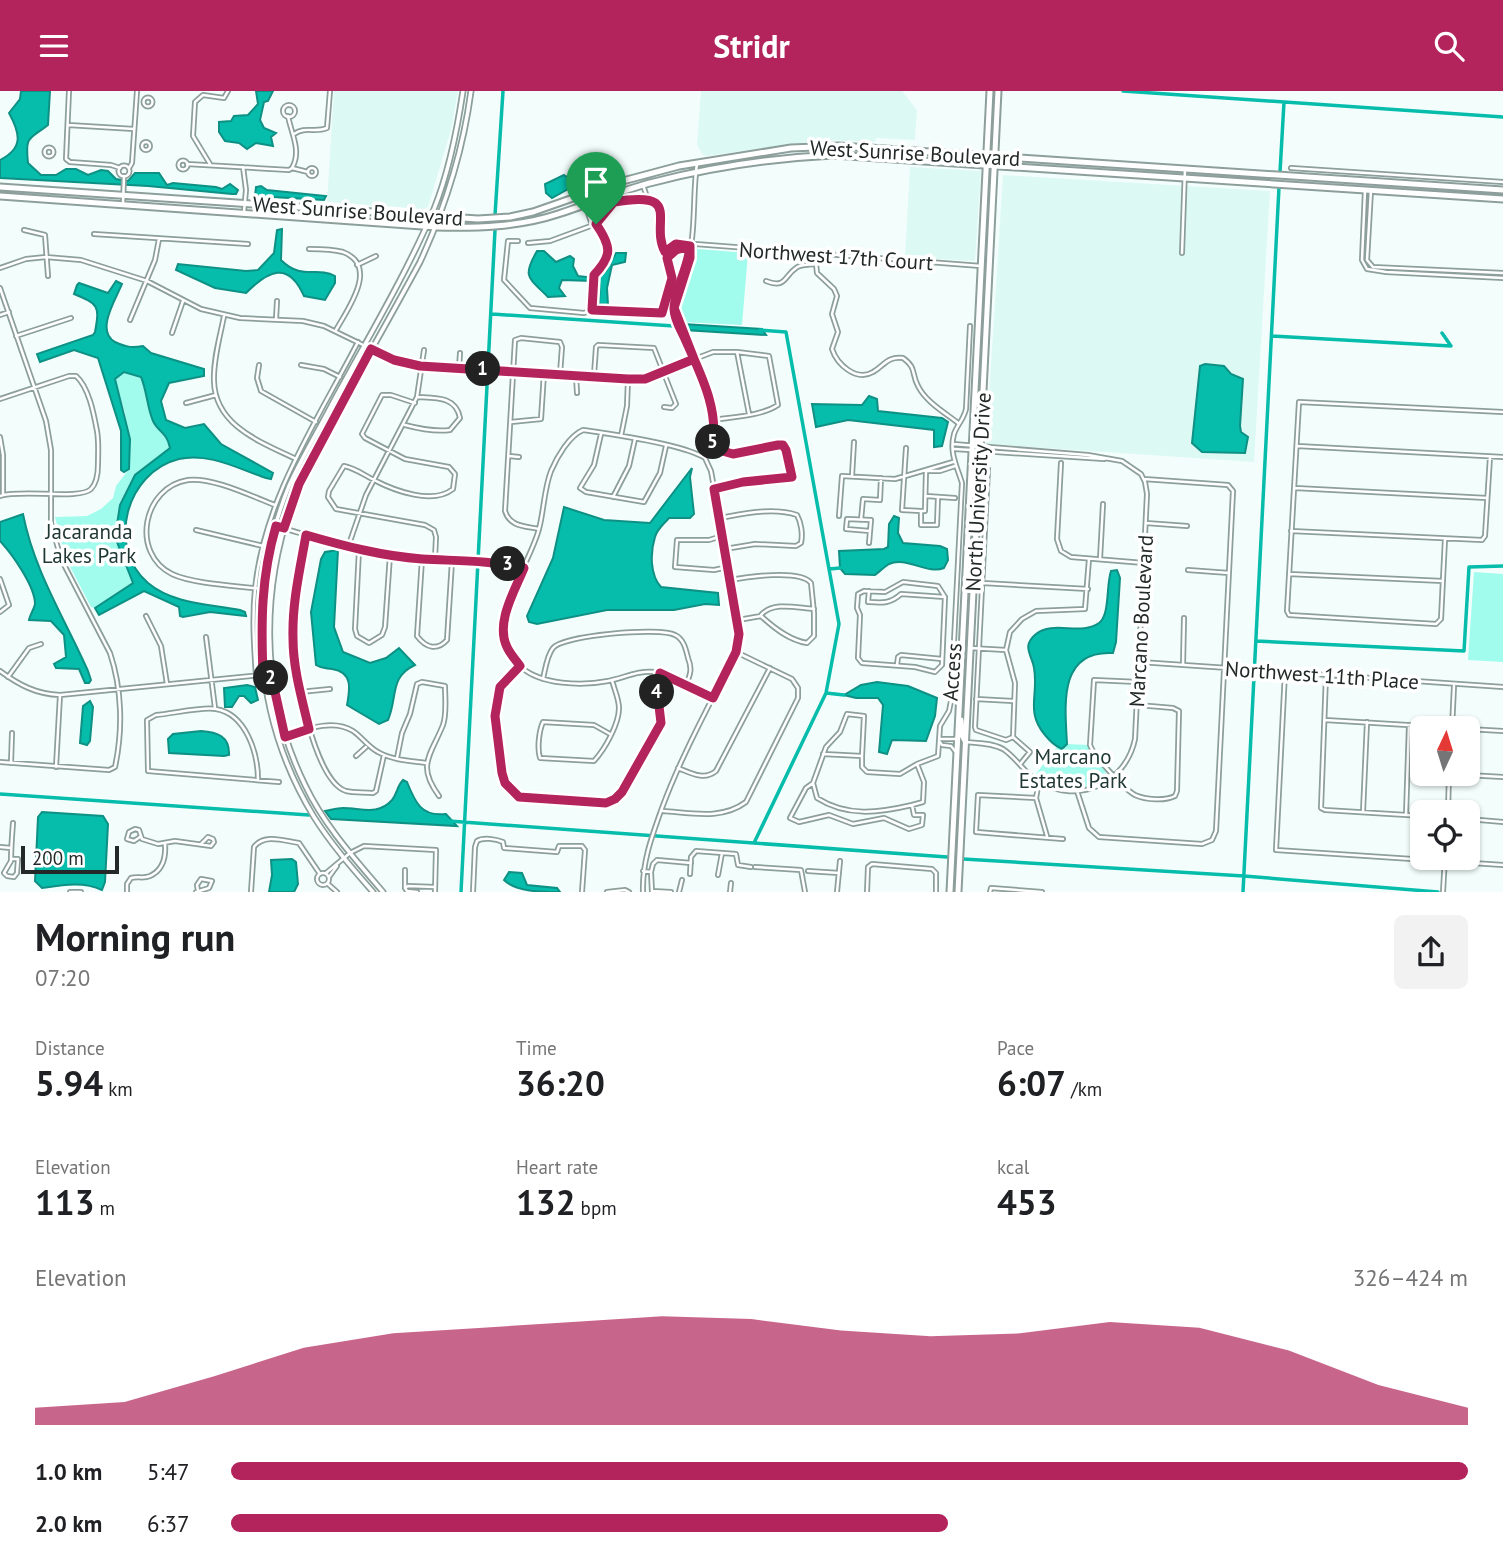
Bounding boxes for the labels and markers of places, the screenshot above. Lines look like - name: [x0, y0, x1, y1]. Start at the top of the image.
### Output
- pin: [566, 152, 626, 224]
- pin: 1: [466, 351, 500, 387]
- pin: 5: [696, 425, 730, 459]
- pin: 3: [490, 547, 526, 581]
- pin: 2: [254, 661, 288, 695]
- pin: 4: [640, 675, 674, 709]

